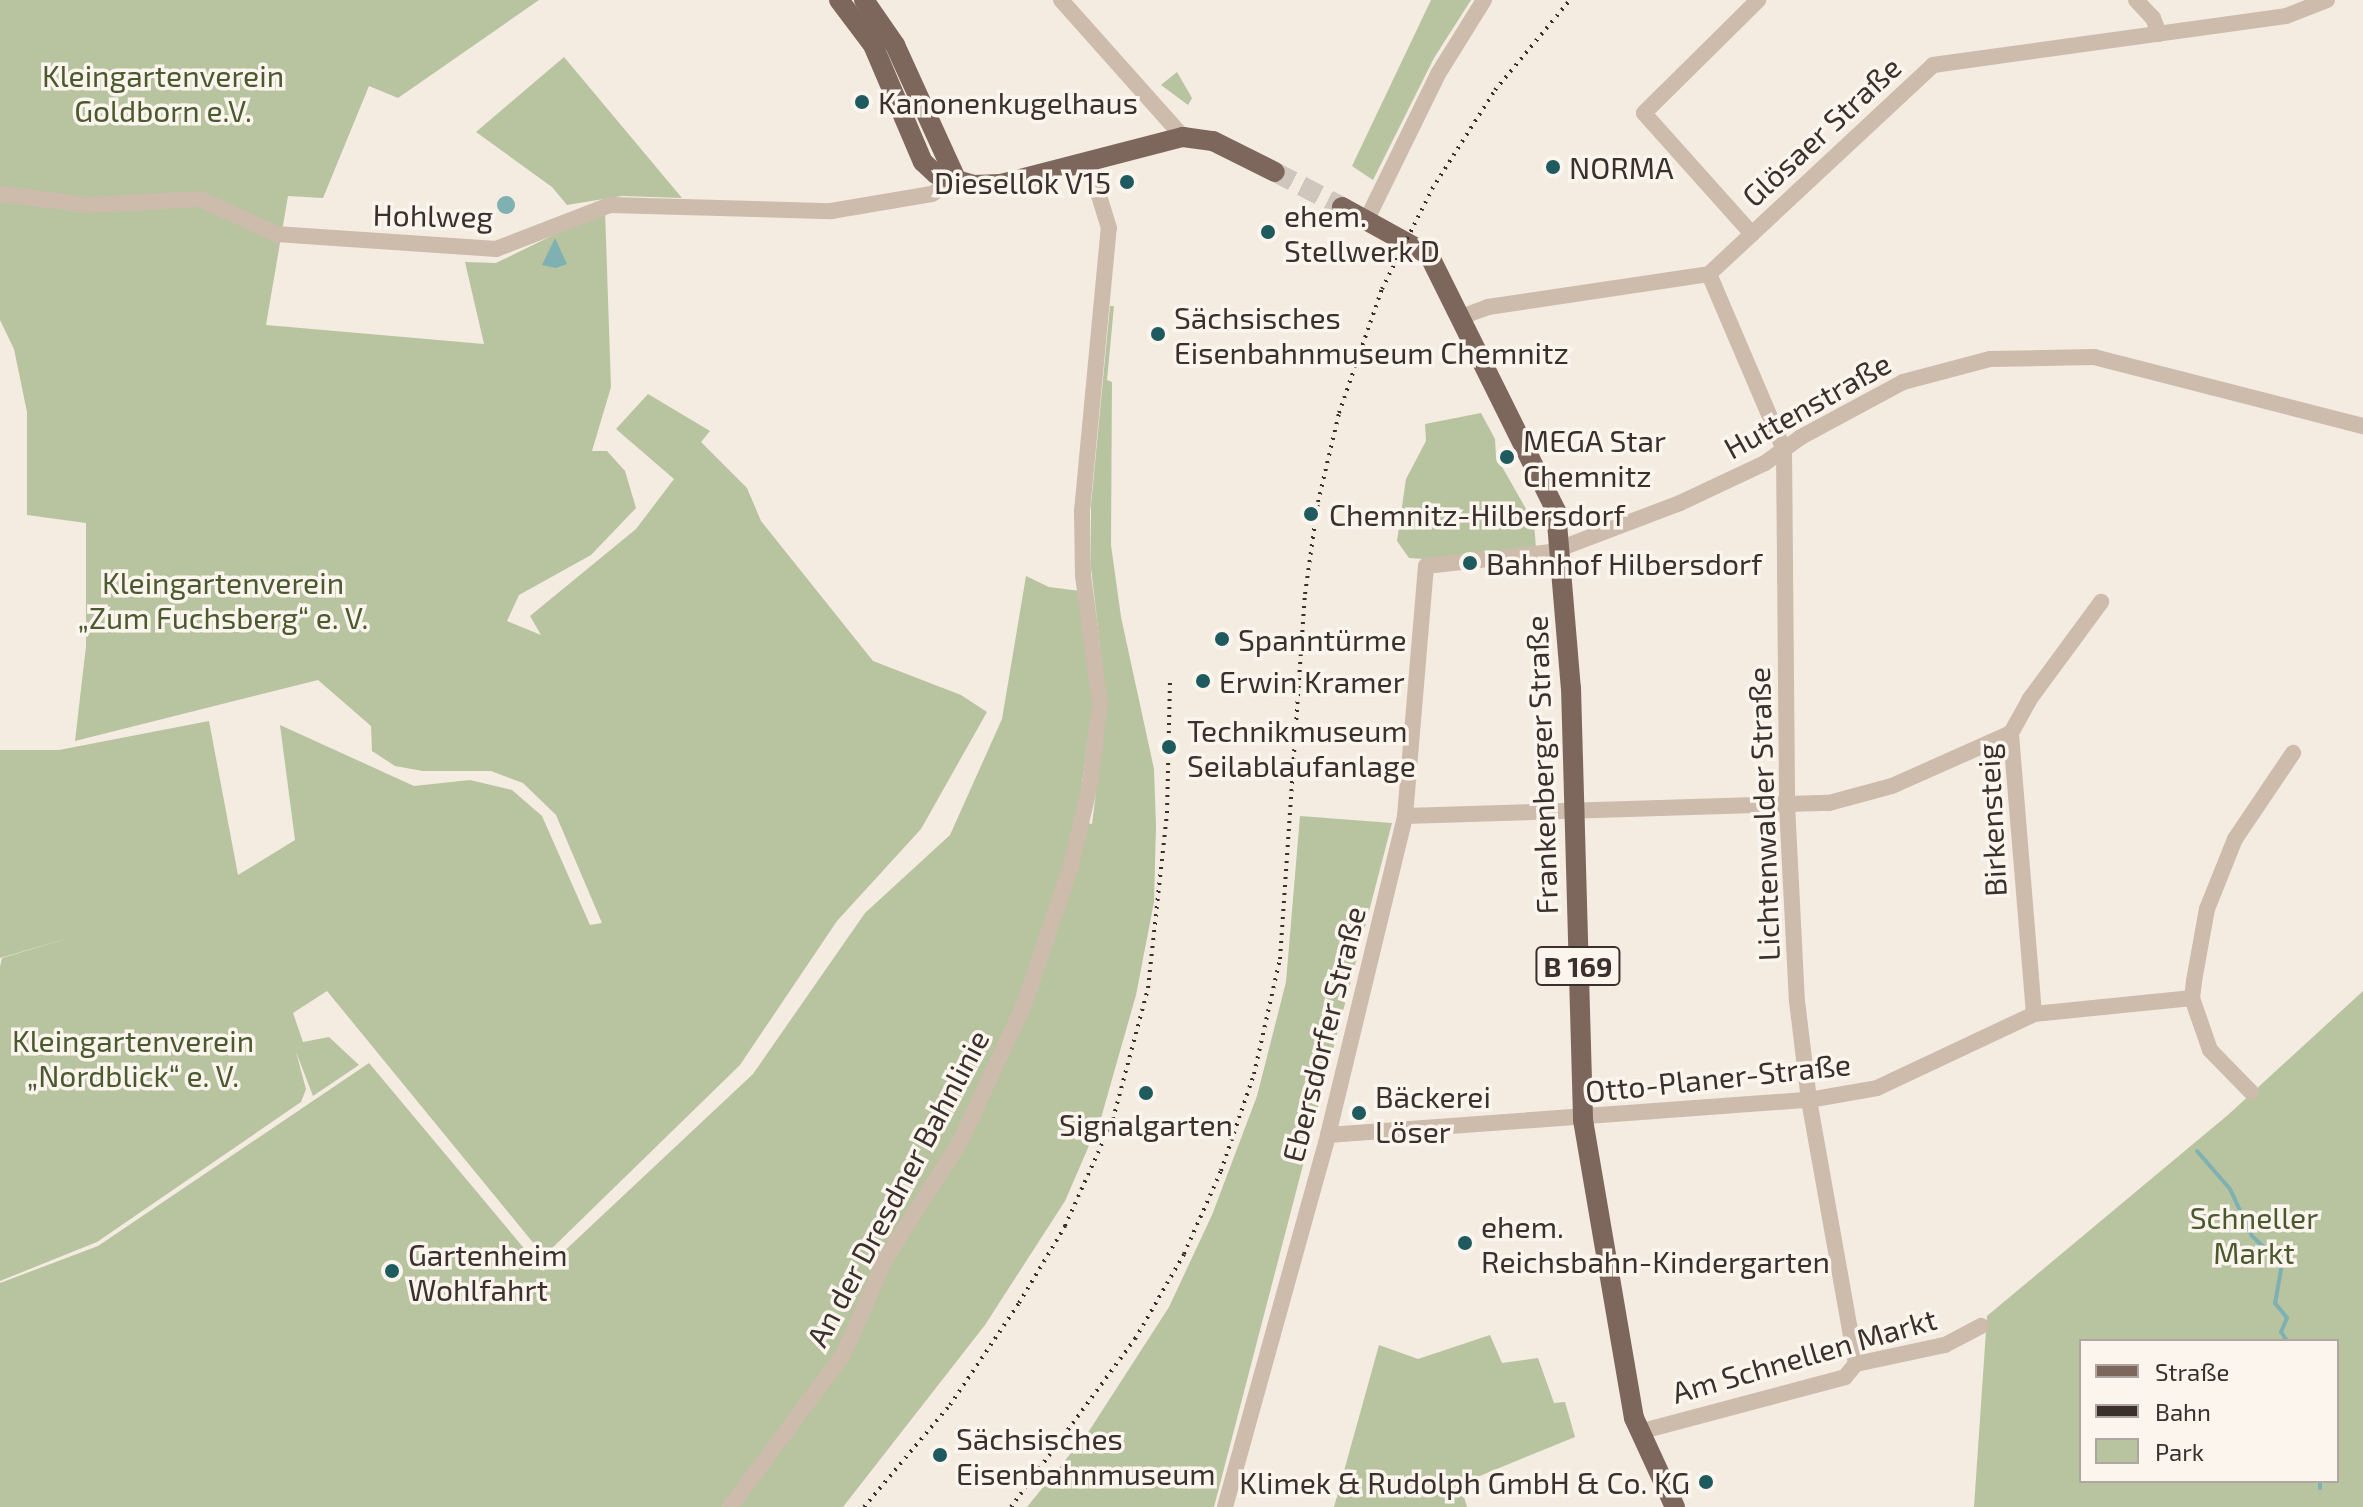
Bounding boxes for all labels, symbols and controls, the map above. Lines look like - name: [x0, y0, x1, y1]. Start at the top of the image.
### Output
- street label: Glösaer Straße: [1734, 48, 1908, 214]
- park label: Kleingartenverein Goldborn e.V.: [42, 57, 284, 128]
- place label: Kanonenkugelhaus: [878, 84, 1138, 120]
- marker: Kanonenkugelhaus: [853, 93, 871, 111]
- place label: NORMA: [1569, 149, 1674, 185]
- marker: NORMA: [1544, 158, 1562, 176]
- place label: Diesellok V15: [933, 164, 1111, 200]
- marker: Diesellok V15: [1118, 173, 1136, 191]
- street label: Hohlweg: [372, 196, 494, 234]
- place label: ehem. Stellwerk D: [1284, 197, 1440, 268]
- marker: ehem. Stellwerk D: [1259, 223, 1277, 241]
- place label: Sächsisches Eisenbahnmuseum Chemnitz: [1174, 299, 1569, 370]
- marker: Sächsisches Eisenbahnmuseum Chemnitz: [1149, 325, 1167, 343]
- street label: Huttenstraße: [1717, 344, 1897, 466]
- place label: MEGA Star Chemnitz: [1523, 422, 1667, 492]
- marker: MEGA Star Chemnitz: [1498, 448, 1516, 466]
- place label: Chemnitz-Hilbersdorf: [1329, 496, 1625, 532]
- marker: Chemnitz-Hilbersdorf: [1300, 503, 1322, 525]
- place label: Bahnhof Hilbersdorf: [1486, 545, 1763, 581]
- marker: Bahnhof Hilbersdorf: [1461, 554, 1479, 572]
- park label: Kleingartenverein „Zum Fuchsberg“ e. V.: [77, 564, 369, 634]
- street label: Frankenberger Straße: [1518, 615, 1564, 915]
- place label: Spanntürme: [1238, 621, 1407, 657]
- marker: Spanntürme: [1213, 630, 1231, 648]
- place label: Erwin Kramer: [1219, 663, 1405, 699]
- street label: Lichtenwalder Straße: [1740, 666, 1786, 962]
- marker: Erwin Kramer: [1194, 672, 1212, 690]
- place label: Technikmuseum Seilablaufanlage: [1187, 712, 1416, 782]
- marker: Technikmuseum Seilablaufanlage: [1158, 736, 1180, 758]
- street label: Birkensteig: [1969, 742, 2013, 898]
- street label: Ebersdorfer Straße: [1274, 902, 1372, 1166]
- road number: B 169: [1534, 942, 1622, 990]
- park label: Kleingartenverein „Nordblick“ e. V.: [12, 1022, 254, 1092]
- street label: An der Dresdner Bahnlinie: [798, 1023, 996, 1353]
- street label: Otto-Planer-Straße: [1583, 1045, 1853, 1109]
- place label: Bäckerei Löser: [1375, 1078, 1491, 1148]
- marker: Signalgarten: [1137, 1084, 1155, 1102]
- marker: Bäckerei Löser: [1350, 1104, 1368, 1122]
- place label: Signalgarten: [1059, 1106, 1233, 1142]
- park label: Schneller Markt: [2190, 1199, 2318, 1270]
- place label: ehem. Reichsbahn-Kindergarten: [1481, 1208, 1830, 1278]
- marker: ehem. Reichsbahn-Kindergarten: [1456, 1234, 1474, 1252]
- place label: Gartenheim Wohlfahrt: [408, 1236, 568, 1306]
- marker: Gartenheim Wohlfahrt: [383, 1262, 401, 1280]
- street label: Am Schnellen Markt: [1668, 1300, 1940, 1410]
- legend: [2079, 1339, 2339, 1483]
- text: Straße: [2155, 1357, 2229, 1386]
- text: Bahn: [2155, 1397, 2211, 1426]
- place label: Sächsisches Eisenbahnmuseum: [956, 1420, 1216, 1490]
- text: Park: [2155, 1437, 2204, 1466]
- marker: Sächsisches Eisenbahnmuseum: [931, 1446, 949, 1464]
- place label: Klimek & Rudolph GmbH & Co. KG: [1239, 1464, 1690, 1500]
- marker: Klimek & Rudolph GmbH & Co. KG: [1697, 1473, 1715, 1491]

